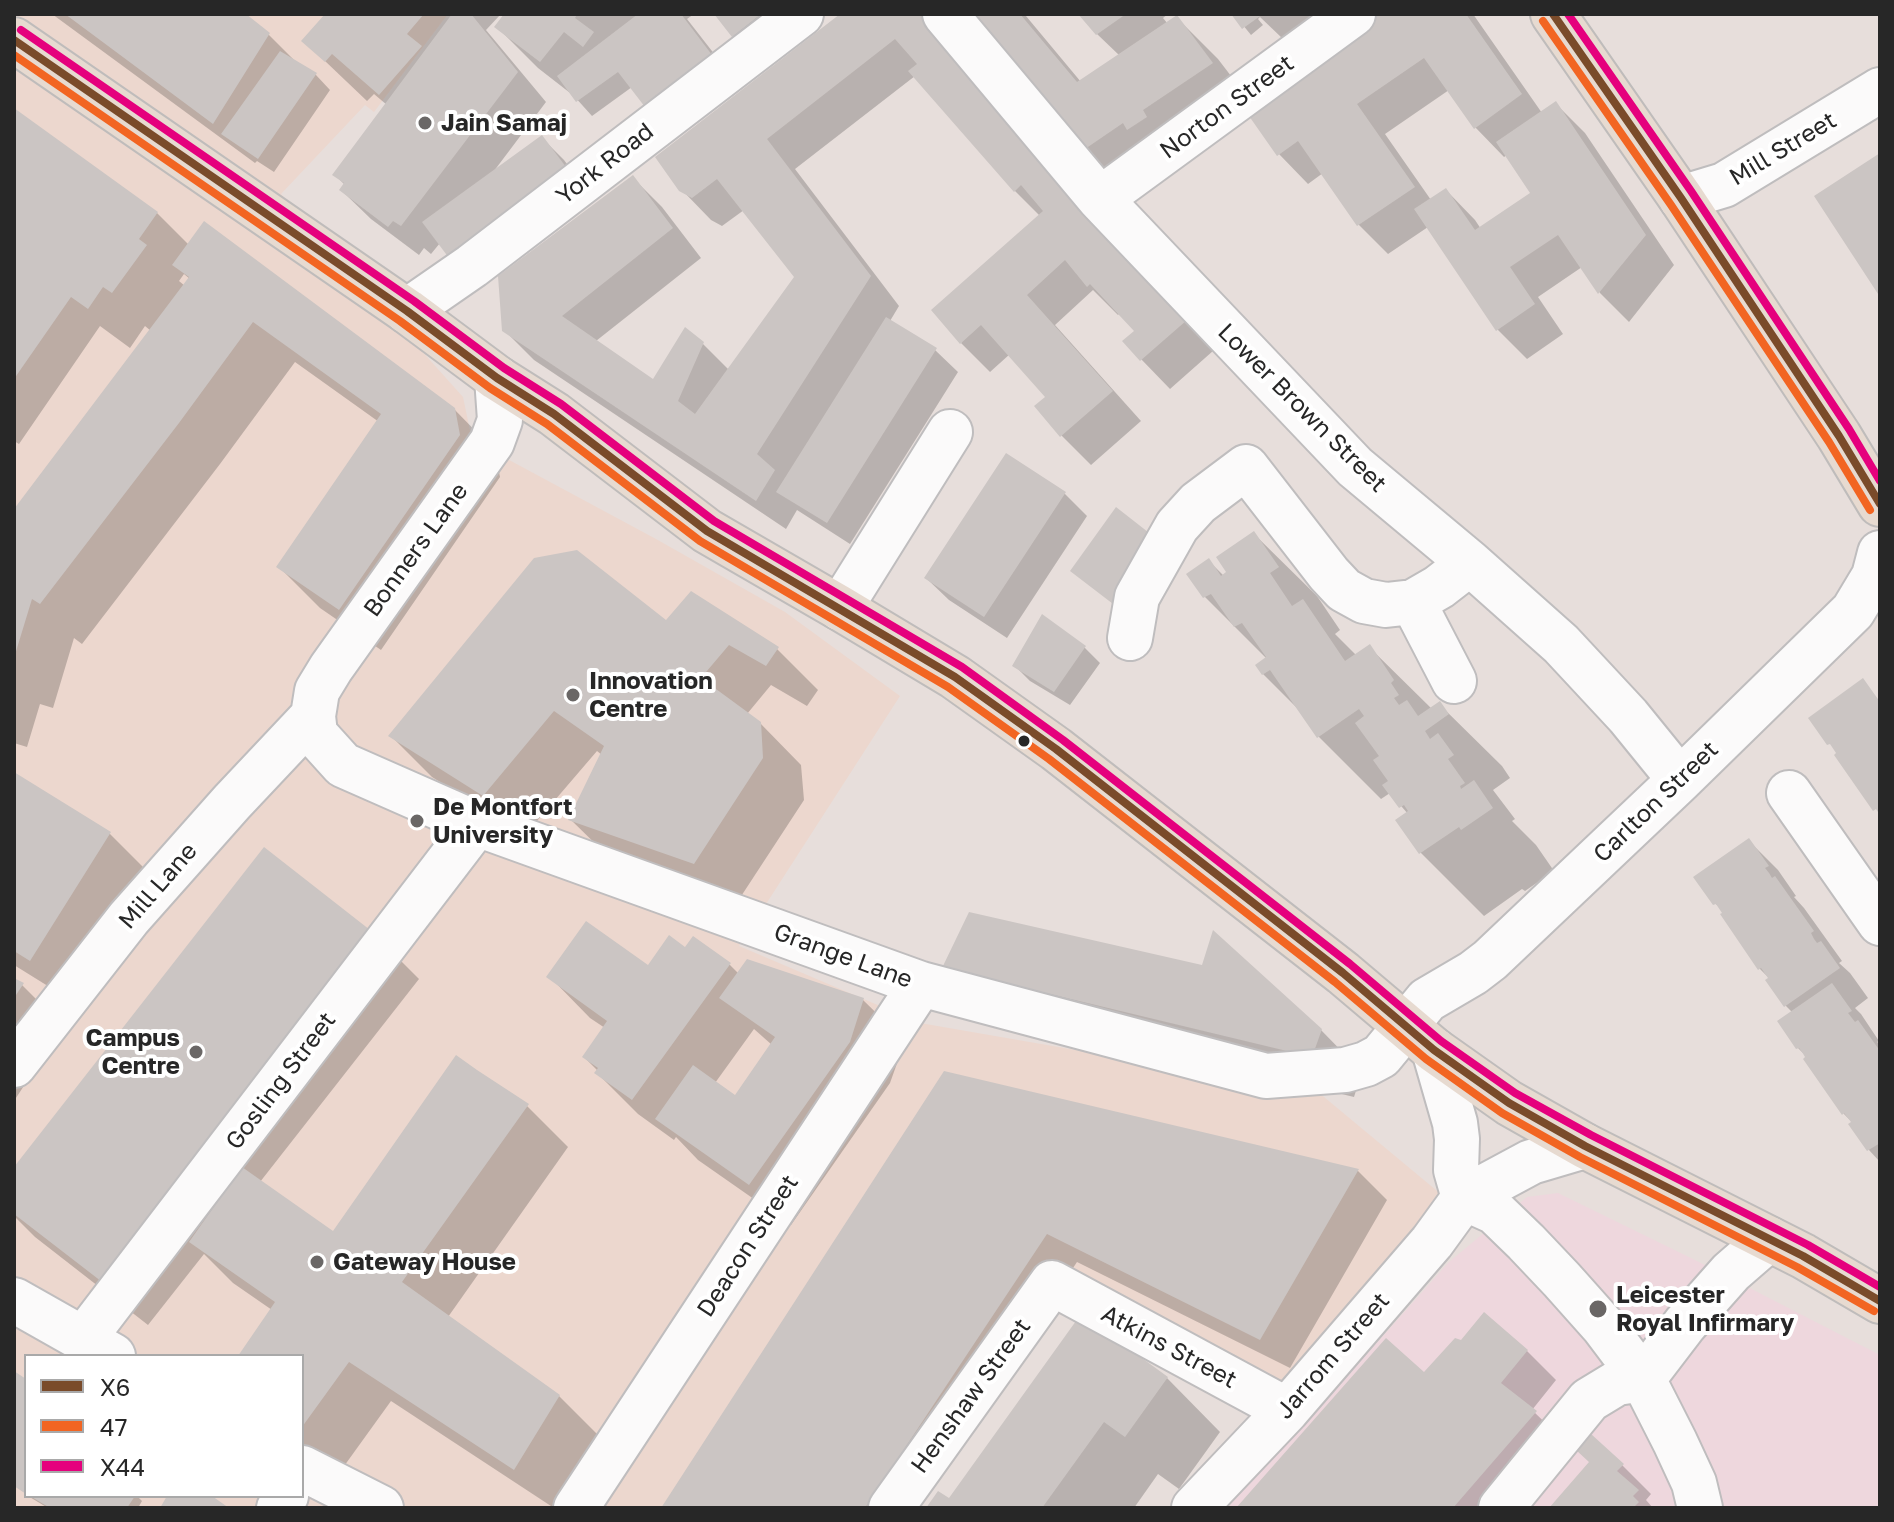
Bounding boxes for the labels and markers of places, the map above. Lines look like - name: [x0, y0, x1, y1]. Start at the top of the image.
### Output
- place label: Jain Samaj: [441, 109, 567, 137]
- marker: Jain Samaj: [416, 114, 434, 132]
- place label: Innovation Centre: [589, 667, 713, 723]
- marker: Innovation Centre: [564, 686, 582, 704]
- unlabelled marker: [1016, 733, 1032, 749]
- place label: De Montfort University: [433, 793, 573, 849]
- marker: De Montfort University: [408, 812, 426, 830]
- place label: Campus Centre: [86, 1024, 180, 1080]
- marker: Campus Centre: [187, 1043, 205, 1061]
- place label: Gateway House: [333, 1248, 516, 1276]
- marker: Gateway House: [308, 1253, 326, 1271]
- place label: Leicester Royal Infirmary: [1616, 1281, 1794, 1337]
- marker: Leicester Royal Infirmary: [1587, 1298, 1609, 1320]

